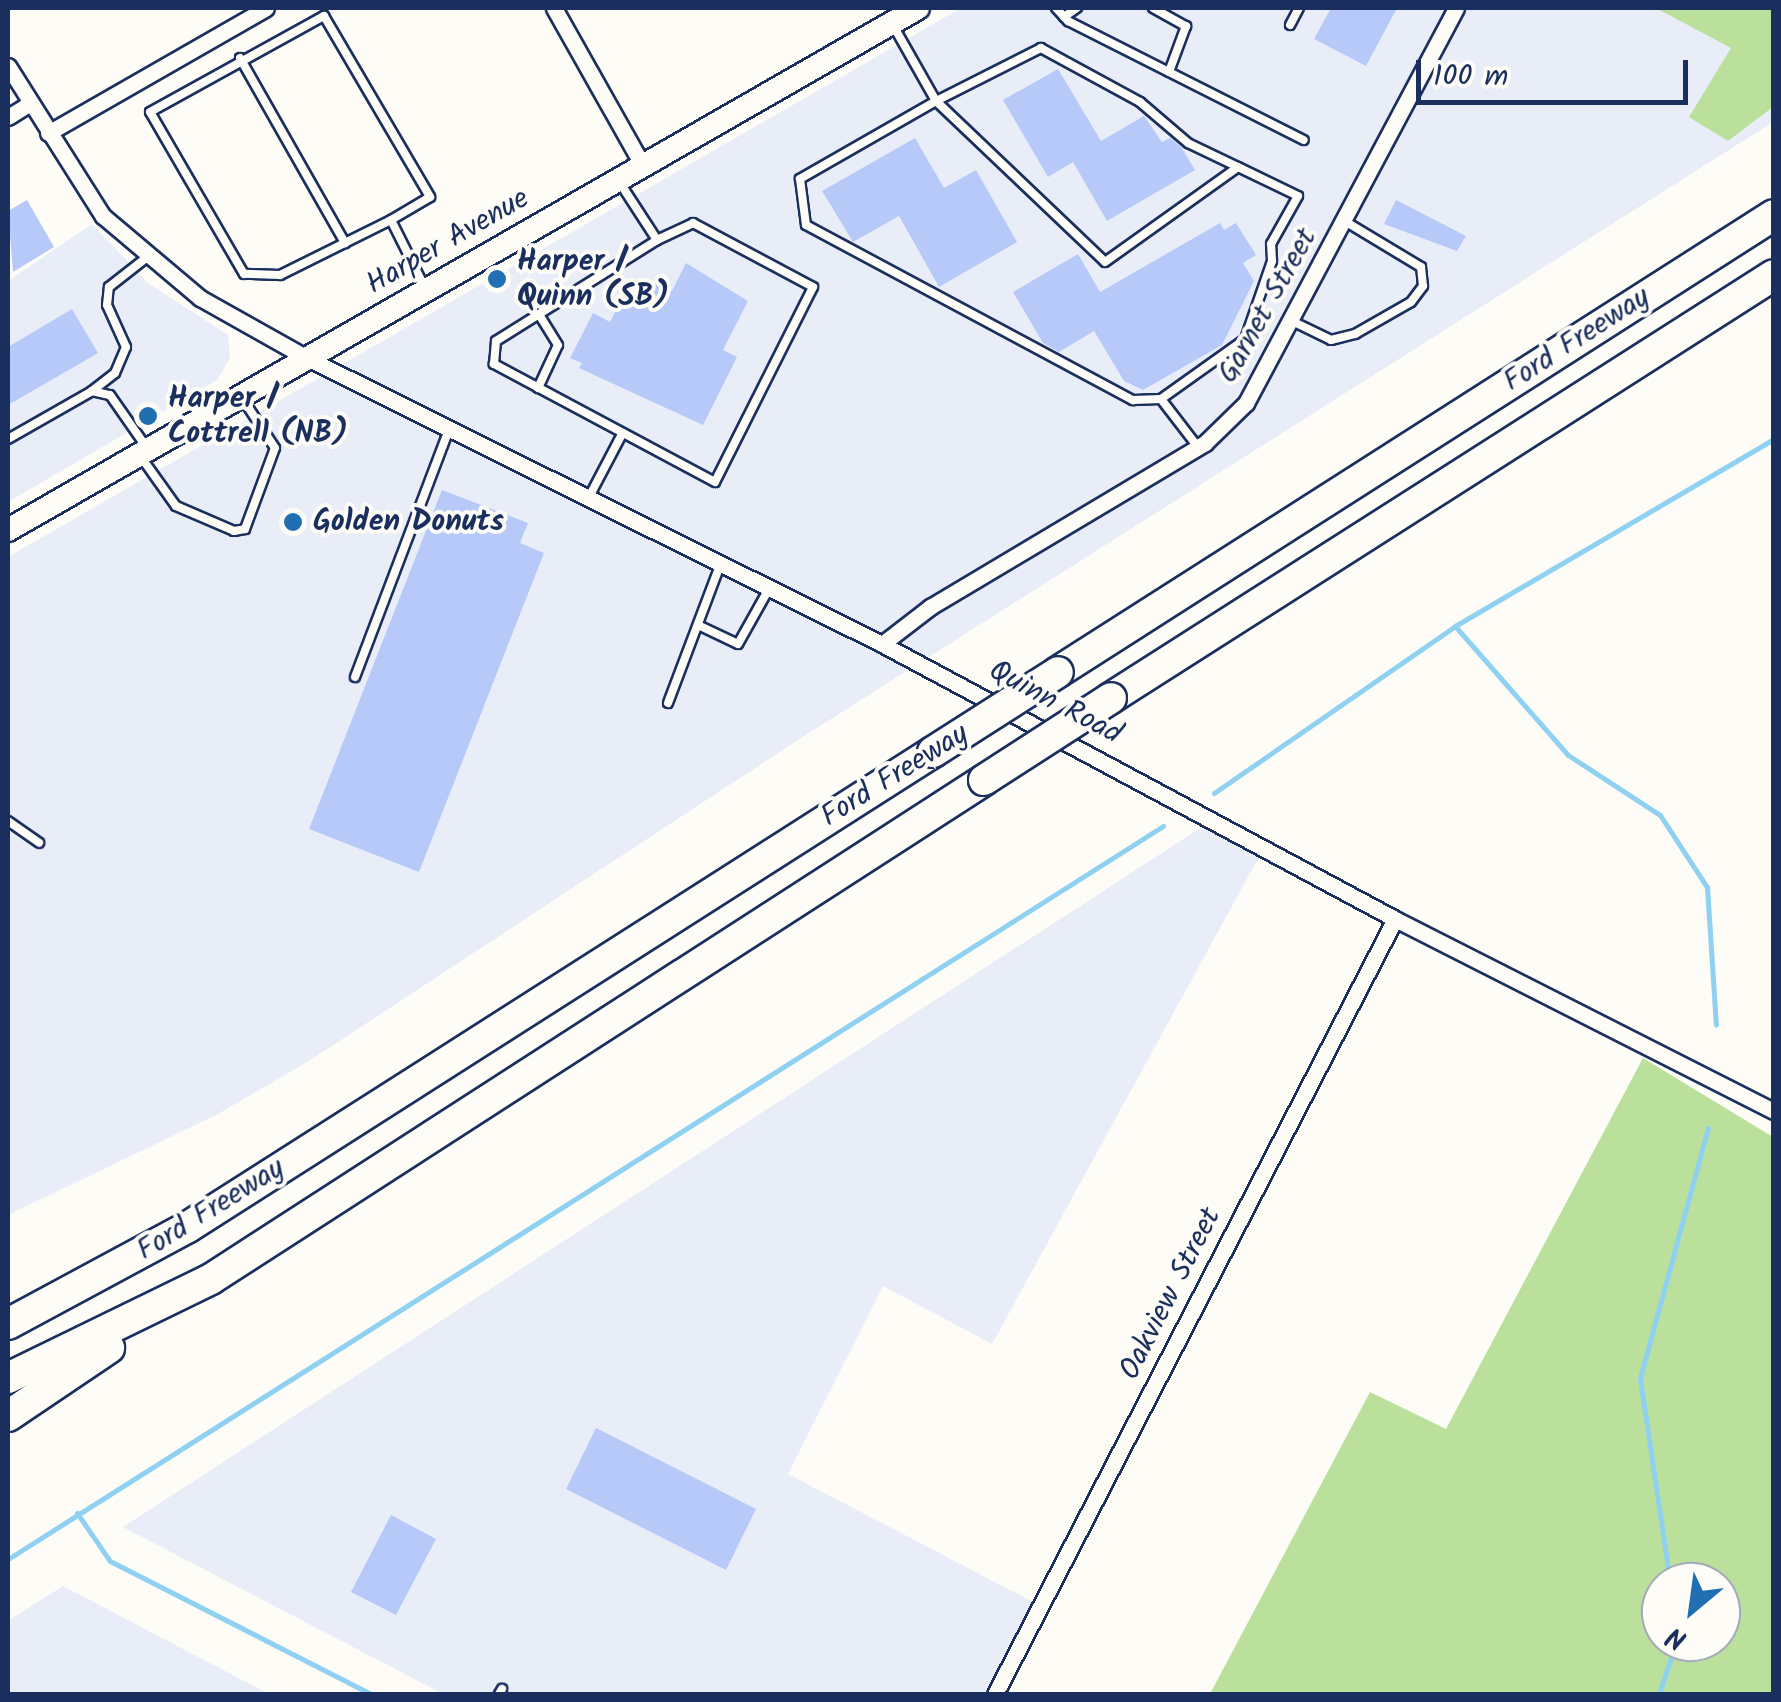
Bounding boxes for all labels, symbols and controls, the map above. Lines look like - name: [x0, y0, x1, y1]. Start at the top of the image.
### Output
- scale bar: [1421, 40, 1694, 102]
- text: 100 m: [1433, 53, 1508, 101]
- street label: Harper Avenue: [360, 181, 536, 303]
- street label: Garnet Street: [1211, 222, 1325, 390]
- place label: Harper / Quinn (SB): [517, 244, 669, 314]
- marker: Harper / Quinn (SB): [486, 268, 508, 290]
- street label: Ford Freeway: [1497, 279, 1657, 401]
- place label: Harper / Cottrell (NB): [168, 381, 348, 452]
- marker: Harper / Cottrell (NB): [137, 405, 159, 427]
- place label: Golden Donuts: [313, 504, 504, 540]
- marker: Golden Donuts: [282, 511, 304, 533]
- street label: Quinn Road: [983, 653, 1127, 753]
- street label: Ford Freeway: [815, 716, 975, 836]
- street label: Ford Freeway: [131, 1150, 291, 1270]
- street label: Oakview Street: [1112, 1202, 1230, 1386]
- north arrow: [1641, 1562, 1741, 1662]
- text: N: [1659, 1613, 1696, 1661]

